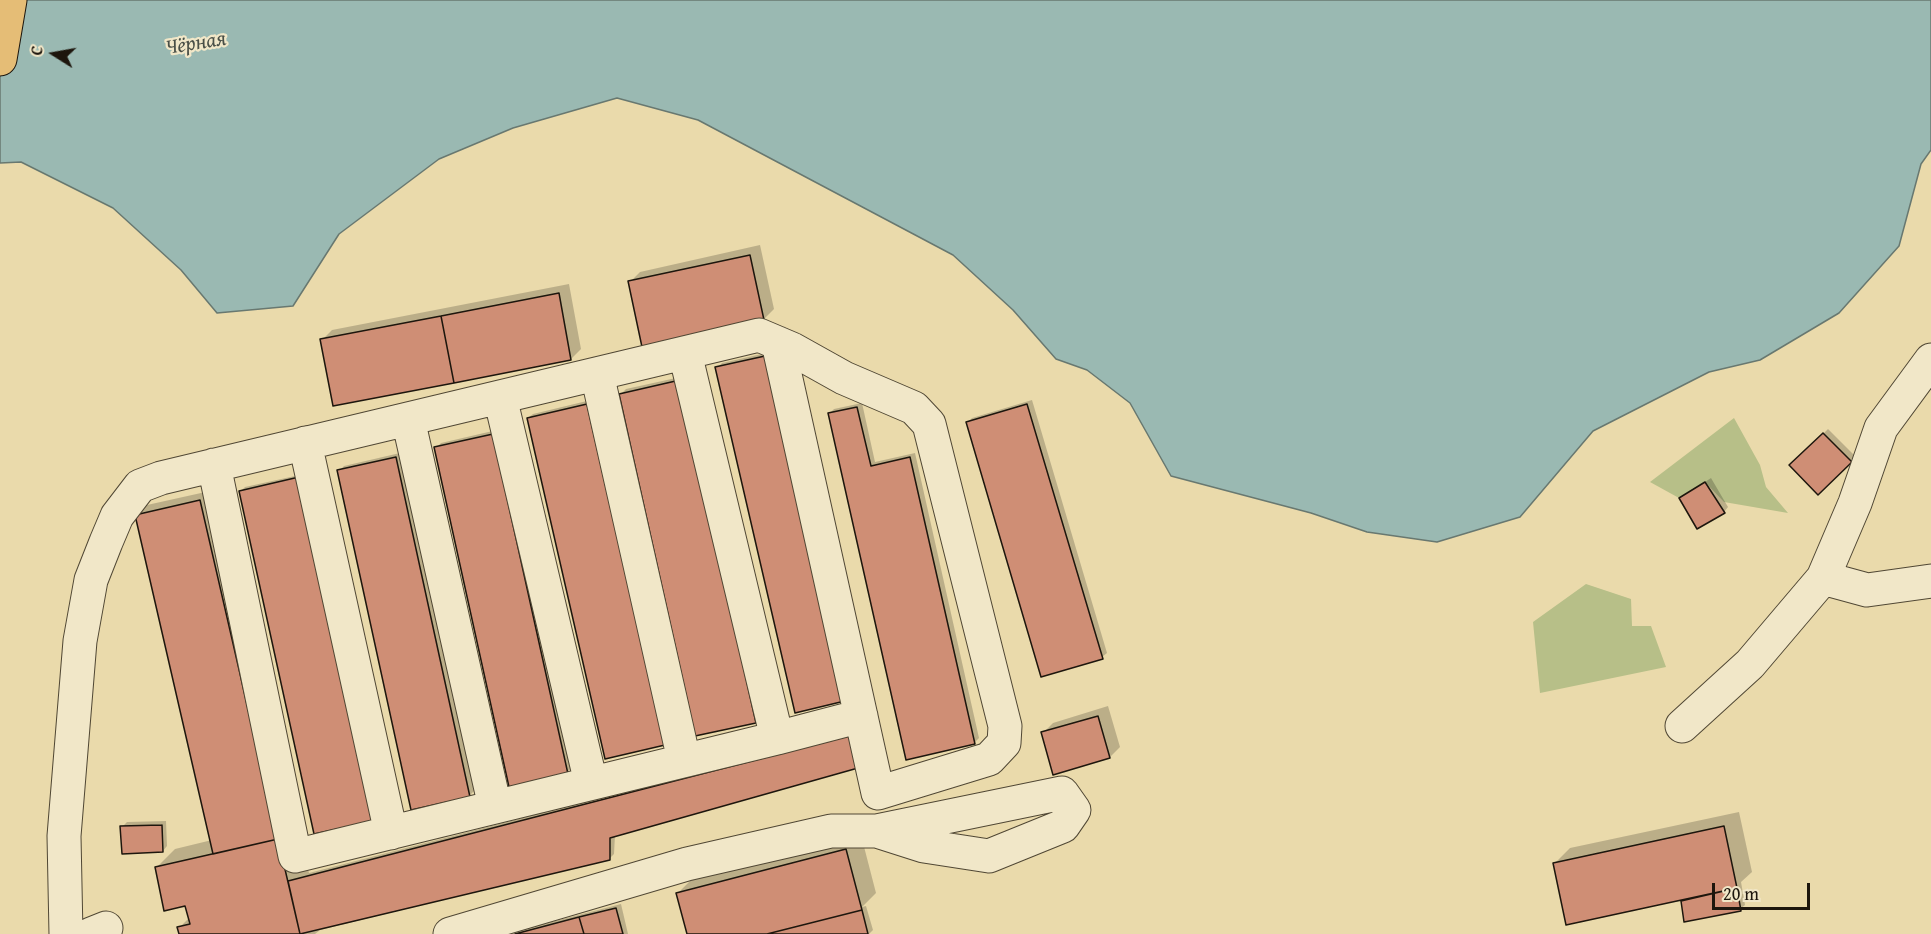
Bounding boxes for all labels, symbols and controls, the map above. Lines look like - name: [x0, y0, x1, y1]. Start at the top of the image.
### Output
- north arrow: [24, 24, 84, 84]
- water label: Чёрная: [164, 27, 228, 61]
- text: С: [24, 44, 49, 57]
- scale bar: [1715, 871, 1812, 909]
- text: 20 m: [1723, 880, 1759, 907]

